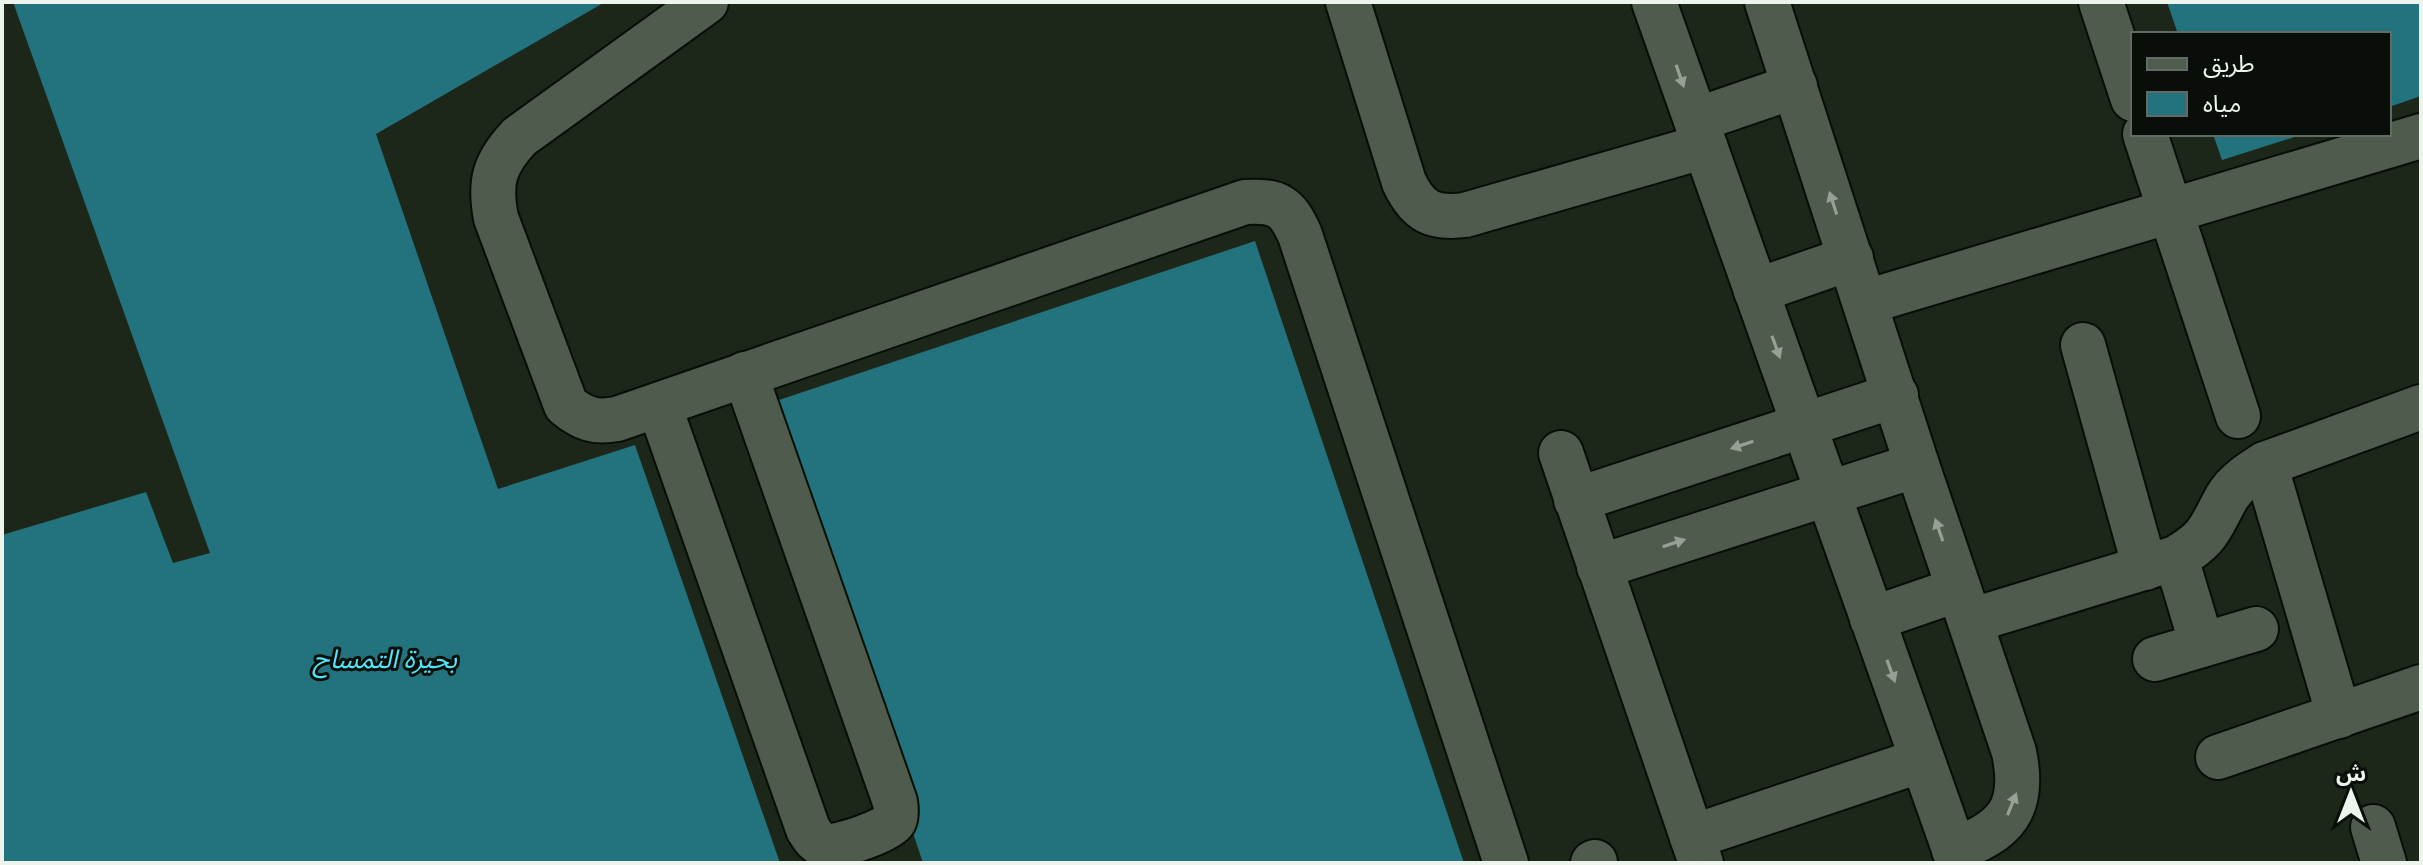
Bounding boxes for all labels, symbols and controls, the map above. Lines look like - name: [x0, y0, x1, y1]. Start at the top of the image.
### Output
- legend: [2131, 32, 2391, 136]
- text: طريق: [2203, 48, 2255, 79]
- one-way arrow: [1675, 64, 1687, 88]
- text: مياه: [2203, 88, 2241, 119]
- one-way arrow: [1827, 190, 1839, 214]
- one-way arrow: [1770, 335, 1783, 359]
- one-way arrow: [1729, 440, 1753, 452]
- one-way arrow: [1933, 518, 1945, 542]
- one-way arrow: [1662, 537, 1686, 549]
- water label: بحيرة التمساح: [312, 642, 458, 679]
- one-way arrow: [1885, 660, 1898, 684]
- north arrow: [2311, 753, 2391, 833]
- text: ش: [2336, 759, 2366, 787]
- one-way arrow: [2005, 792, 2018, 815]

